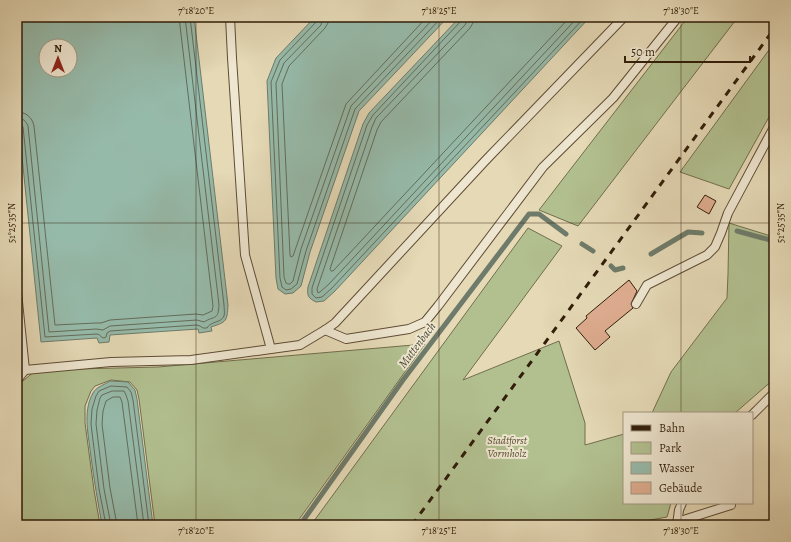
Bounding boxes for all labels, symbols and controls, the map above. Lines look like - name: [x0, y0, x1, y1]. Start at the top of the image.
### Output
- text: 7°18'20"E: [178, 4, 214, 17]
- text: 7°18'25"E: [421, 4, 457, 17]
- text: 7°18'30"E: [663, 4, 699, 17]
- north arrow: [38, 38, 78, 78]
- scale bar: [625, 38, 750, 64]
- text: N: [54, 41, 62, 56]
- text: 50 m: [631, 44, 655, 60]
- text: 51°25'35"N: [5, 203, 18, 243]
- text: 51°25'35"N: [774, 203, 787, 243]
- water label: Muttenbach: [395, 319, 440, 371]
- legend: [623, 412, 753, 504]
- text: Bahn: [659, 420, 685, 436]
- park label: Stadtforst Vormholz: [487, 433, 528, 461]
- text: Park: [659, 440, 682, 456]
- text: Wasser: [658, 460, 695, 476]
- text: Gebäude: [659, 480, 702, 496]
- text: 7°18'20"E: [178, 524, 214, 537]
- text: 7°18'25"E: [421, 524, 457, 537]
- text: 7°18'30"E: [663, 524, 699, 537]

